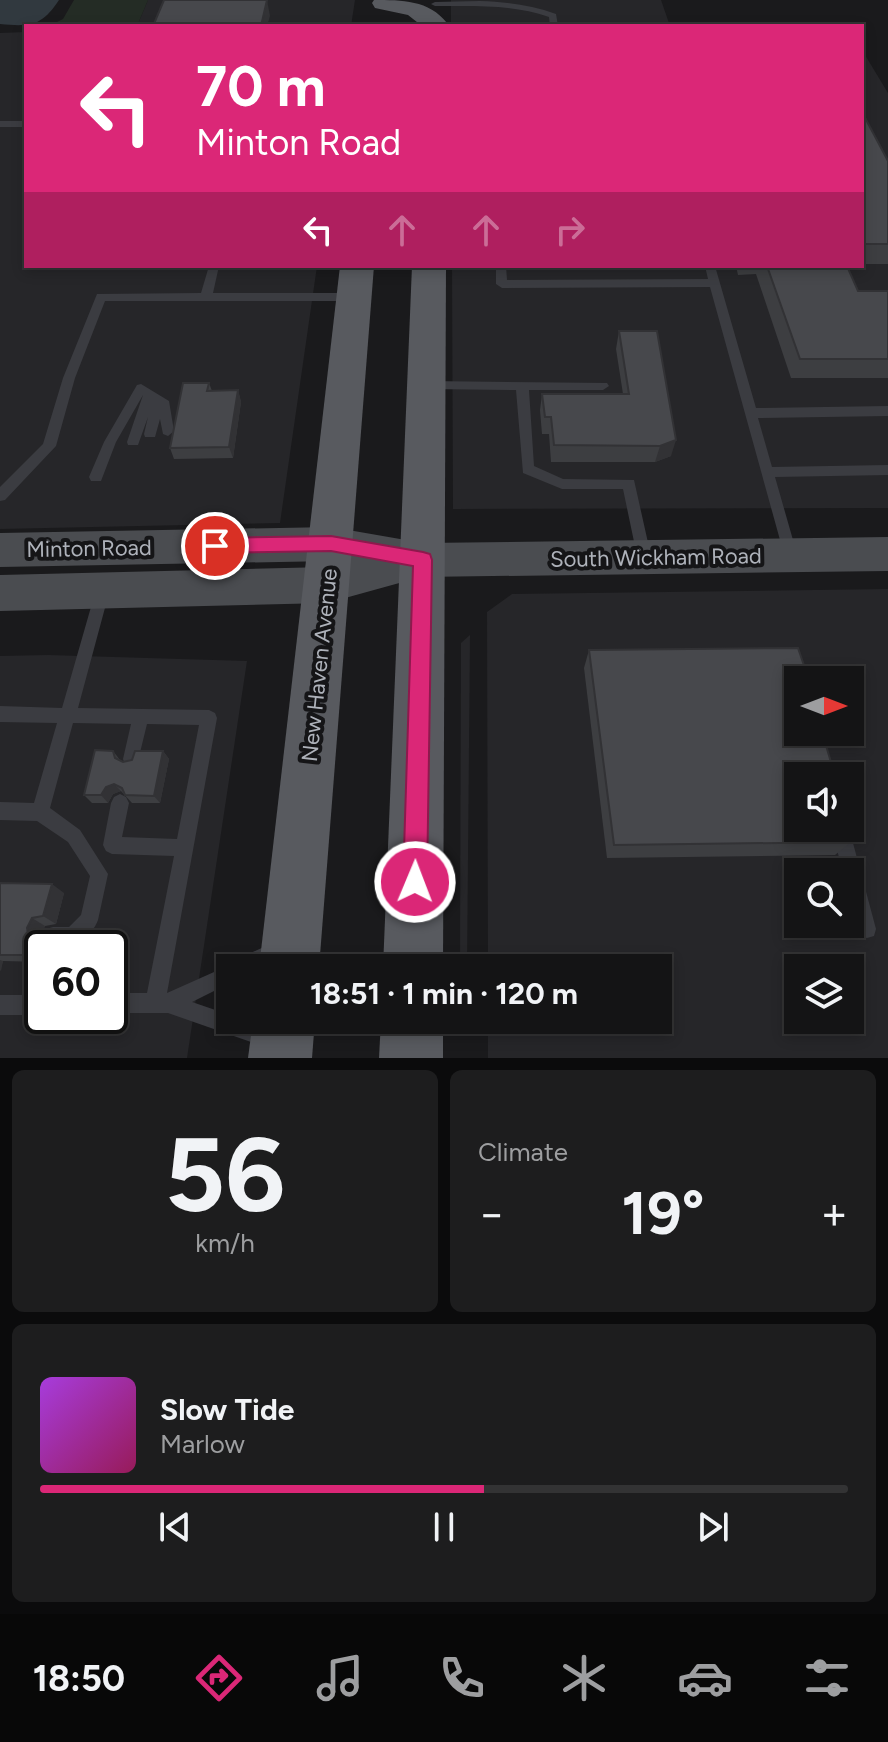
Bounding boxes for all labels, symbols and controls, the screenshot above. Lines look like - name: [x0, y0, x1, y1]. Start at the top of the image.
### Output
- text: 70 m: [196, 53, 326, 120]
- icon: left: [64, 56, 168, 160]
- text: Minton Road: [196, 121, 401, 164]
- icon: left: [296, 208, 340, 252]
- icon: ahead: [380, 208, 424, 252]
- icon: ahead: [464, 208, 508, 252]
- icon: right: [548, 208, 592, 252]
- pin: [181, 512, 249, 580]
- icon: arrive: [193, 524, 237, 568]
- street label: Minton Road: [26, 534, 152, 563]
- street label: South Wickham Road: [550, 542, 762, 573]
- street label: New Haven Avenue: [296, 567, 343, 763]
- north arrow: [784, 666, 864, 746]
- map controls: [784, 666, 864, 1034]
- button: sound: [784, 762, 864, 842]
- position arrow: [373, 840, 457, 924]
- button: search: [784, 858, 864, 938]
- speed limit sign: 60: [24, 930, 128, 1034]
- button: layers: [784, 954, 864, 1034]
- text: 18:51 · 1 min · 120 m: [310, 975, 578, 1012]
- text: 56: [165, 1112, 285, 1237]
- text: Climate: [478, 1136, 568, 1168]
- text: 19°: [622, 1177, 704, 1249]
- text: −: [478, 1187, 505, 1240]
- text: +: [821, 1187, 848, 1240]
- text: km/h: [195, 1227, 255, 1259]
- text: Slow Tide: [160, 1391, 294, 1428]
- text: Marlow: [160, 1428, 245, 1460]
- icon: previous: [153, 1505, 197, 1549]
- icon: pause: [422, 1505, 466, 1549]
- icon: next: [691, 1505, 735, 1549]
- icon: directions: [191, 1650, 247, 1706]
- icon: music: [312, 1650, 368, 1706]
- icon: phone: [434, 1650, 490, 1706]
- icon: climate: [556, 1650, 612, 1706]
- icon: car: [677, 1650, 733, 1706]
- icon: filters: [799, 1650, 855, 1706]
- text: 18:50: [33, 1657, 125, 1700]

